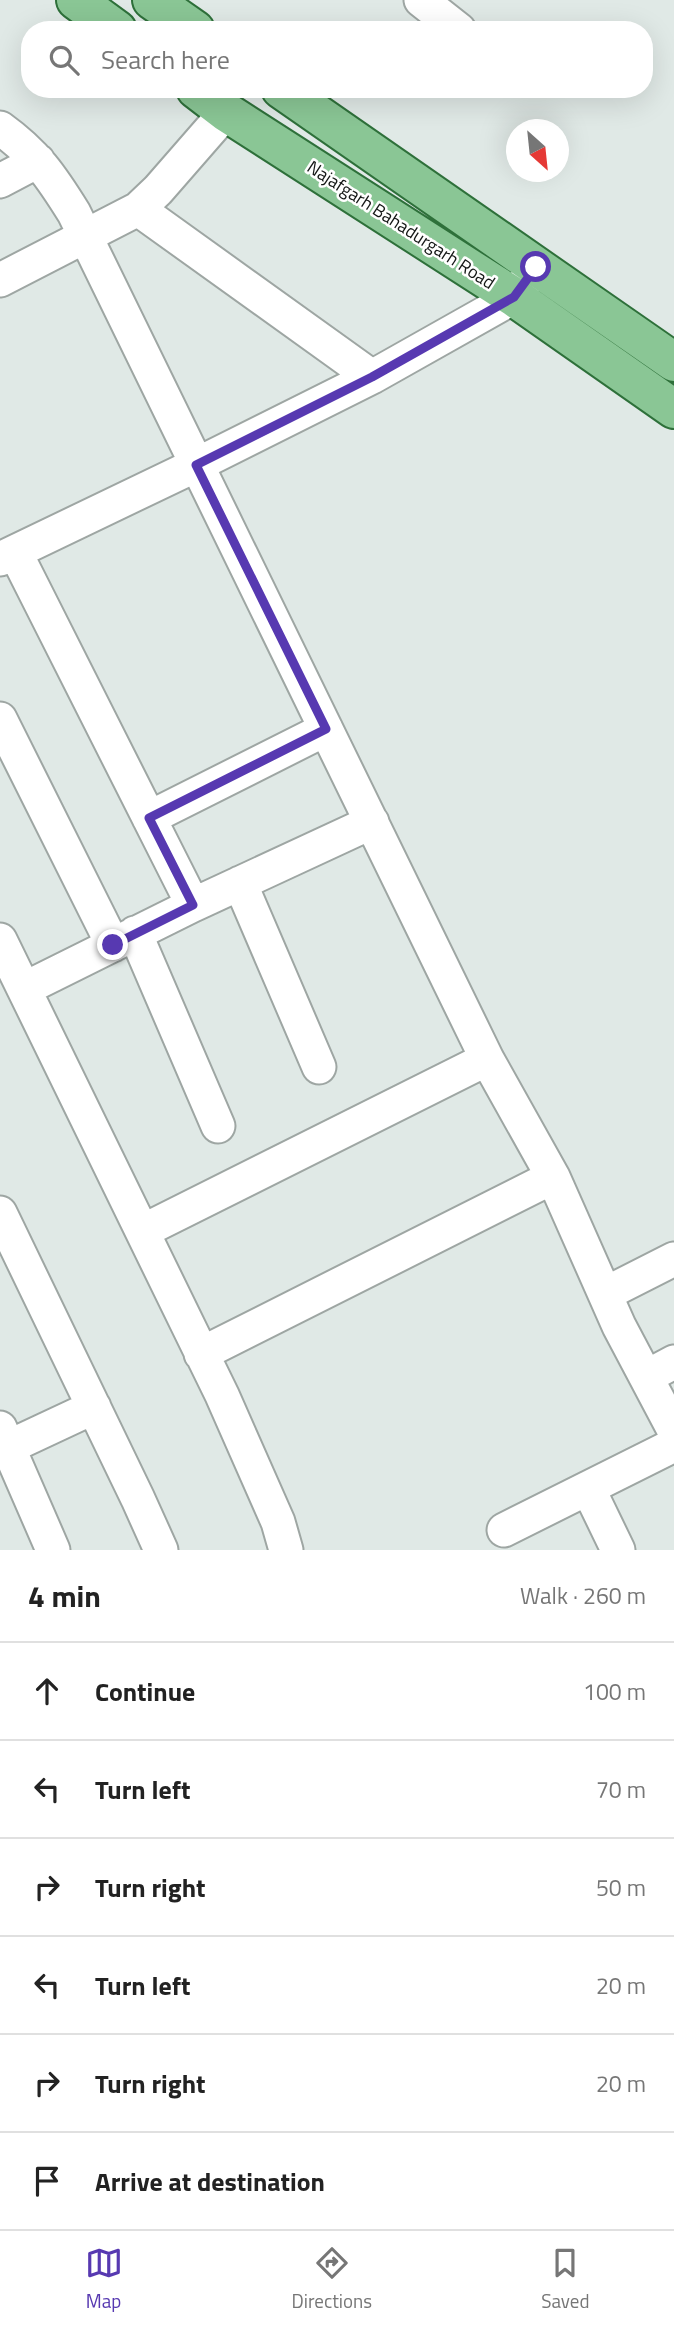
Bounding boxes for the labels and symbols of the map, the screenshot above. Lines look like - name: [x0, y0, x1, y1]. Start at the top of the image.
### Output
- north arrow: [506, 119, 569, 182]
- street label: Najafgarh Bahadurgarh Road: [302, 154, 501, 296]
- route start: [520, 251, 551, 282]
- route end: [97, 929, 128, 960]

